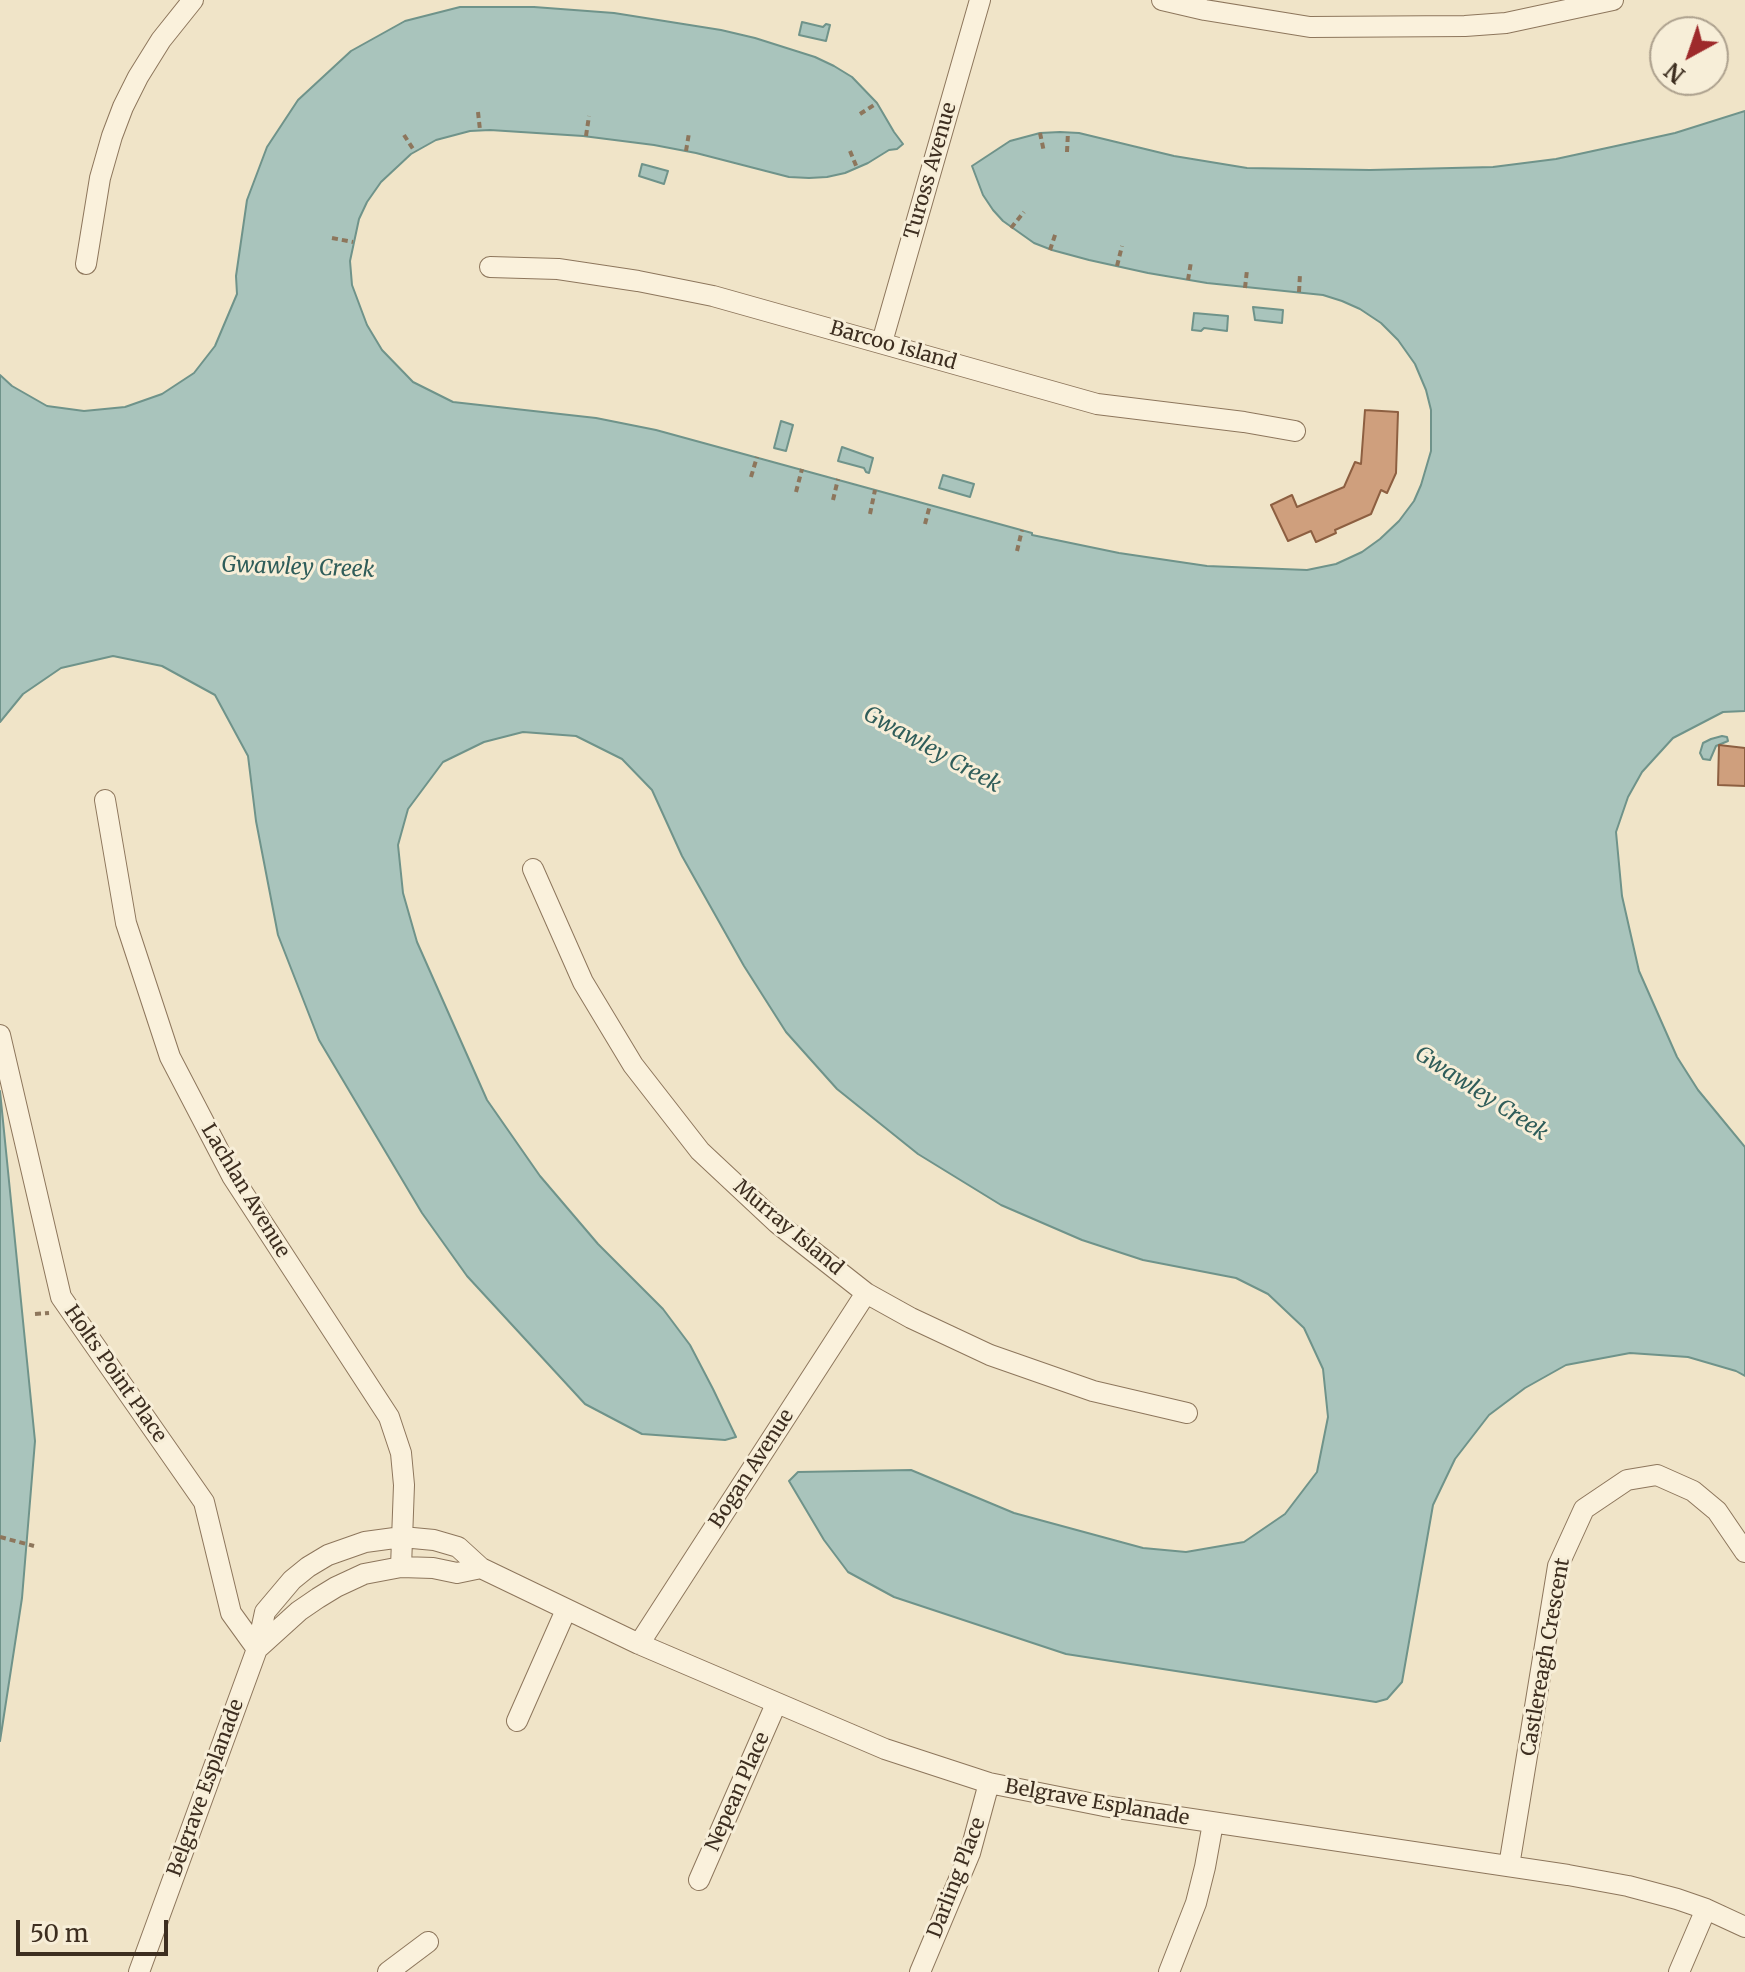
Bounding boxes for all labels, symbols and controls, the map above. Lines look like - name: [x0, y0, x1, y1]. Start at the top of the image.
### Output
- north arrow: [1649, 16, 1729, 96]
- text: N: [1659, 57, 1691, 89]
- street label: Tuross Avenue: [900, 100, 962, 242]
- street label: Barcoo Island: [827, 316, 959, 376]
- water label: Gwawley Creek: [221, 552, 375, 584]
- water label: Gwawley Creek: [859, 701, 1005, 799]
- water label: Gwawley Creek: [1410, 1041, 1552, 1147]
- street label: Lachlan Avenue: [196, 1120, 294, 1262]
- street label: Murray Island: [728, 1175, 848, 1281]
- street label: Holts Point Place: [59, 1301, 171, 1447]
- street label: Bogan Avenue: [705, 1405, 799, 1533]
- street label: Castlereagh Crescent: [1517, 1556, 1575, 1758]
- street label: Belgrave Esplanade: [163, 1696, 249, 1880]
- street label: Nepean Place: [701, 1729, 775, 1855]
- street label: Belgrave Esplanade: [1003, 1775, 1191, 1831]
- street label: Darling Place: [923, 1815, 991, 1941]
- scale bar: [20, 1904, 172, 1954]
- text: 50 m: [30, 1918, 89, 1949]

